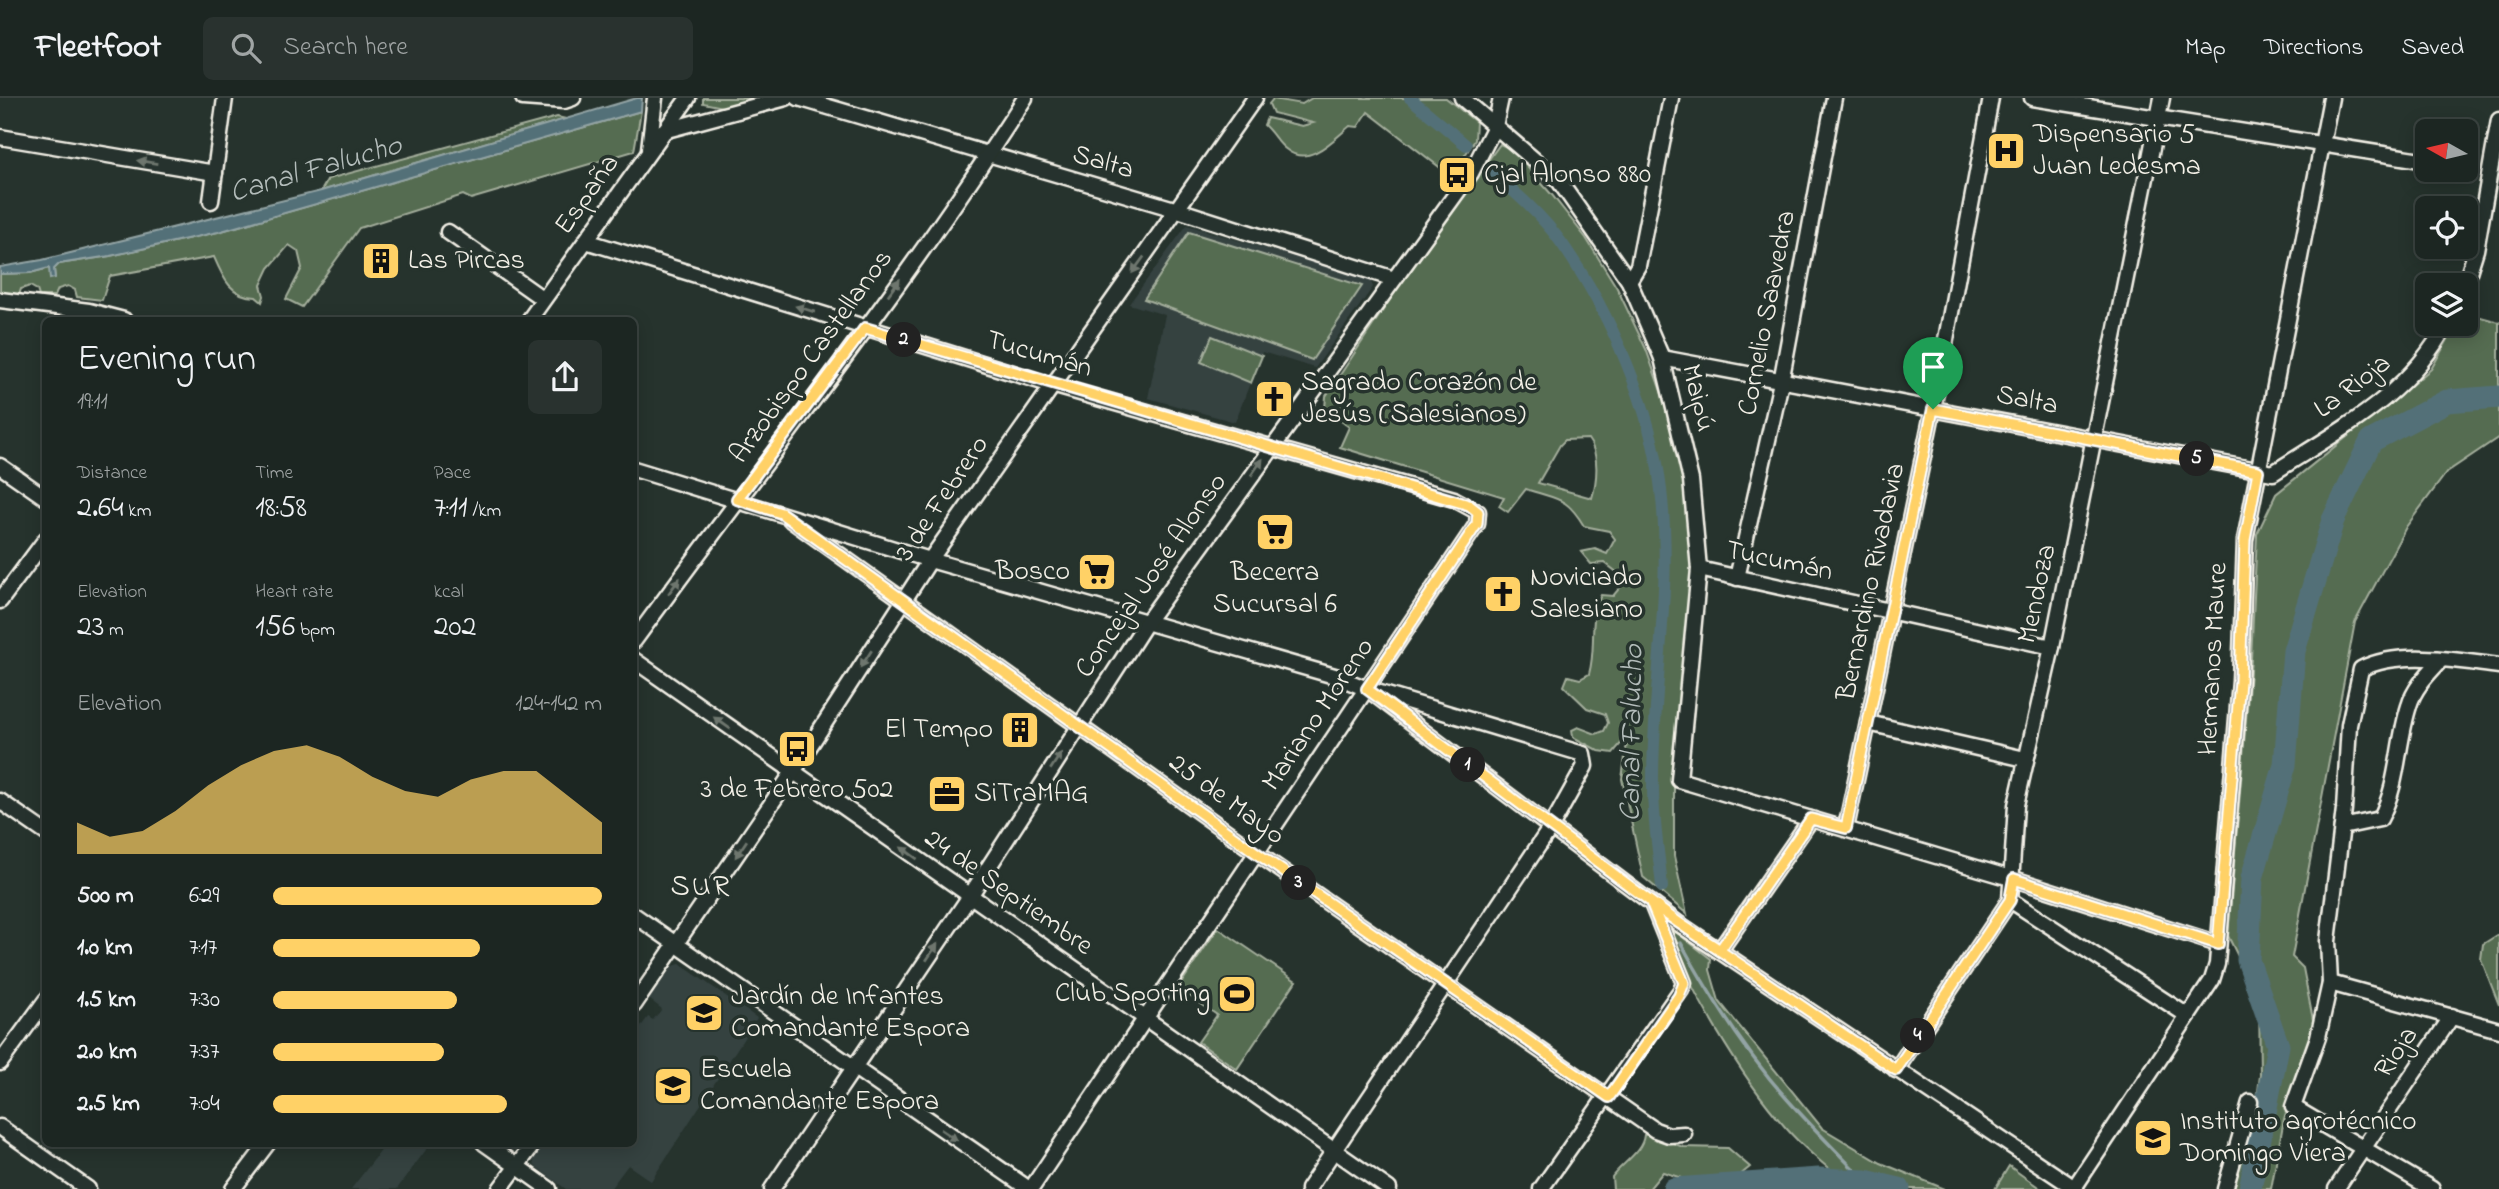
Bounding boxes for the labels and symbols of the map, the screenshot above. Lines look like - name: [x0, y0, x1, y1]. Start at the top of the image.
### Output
- place label: Dispensario 5 Juan Ledesma: [2032, 115, 2201, 188]
- north arrow: [2415, 119, 2478, 182]
- water label: Canal Falucho: [225, 124, 409, 216]
- hospital icon: Dispensario 5 Juan Ledesma: [1985, 130, 2027, 172]
- street label: Salta: [1067, 135, 1139, 191]
- street label: España: [545, 146, 631, 244]
- bus stop icon: Cjal Alonso 880: [1436, 154, 1478, 196]
- place label: Cjal Alonso 880: [1484, 155, 1651, 196]
- one-way arrow: [136, 156, 158, 167]
- street label: Cornelio Saavedra: [1728, 207, 1808, 419]
- building icon: Las Pircas: [360, 240, 402, 282]
- place label: Las Pircas: [408, 241, 525, 282]
- street label: Arzobispo Castellanos: [720, 241, 904, 473]
- one-way arrow: [1131, 256, 1145, 275]
- one-way arrow: [887, 278, 901, 296]
- one-way arrow: [794, 304, 815, 314]
- street label: Tucumán: [981, 320, 1097, 390]
- pin: 2: [886, 322, 922, 358]
- pin: [1903, 337, 1963, 409]
- street label: La Rioja: [2306, 344, 2400, 430]
- street label: Maipú: [1669, 360, 1725, 436]
- place label: Sagrado Corazón de Jesús (Salesianos): [1301, 363, 1537, 436]
- street label: Salta: [1992, 375, 2062, 427]
- church icon: Sagrado Corazón de Jesús (Salesianos): [1253, 378, 1295, 420]
- street label: 3 de Febrero: [886, 428, 1000, 570]
- pin: 5: [2180, 442, 2214, 476]
- one-way arrow: [1249, 458, 1263, 476]
- street label: Bernardino Rivadavia: [1827, 459, 1917, 706]
- street label: Concejal José Alonso: [1066, 465, 1238, 687]
- supermarket icon: Becerra Sucursal 6: [1254, 511, 1296, 553]
- street label: Tucumán: [1722, 531, 1836, 593]
- street label: Mendoza: [2008, 541, 2068, 647]
- supermarket icon: Bosco: [1076, 551, 1118, 593]
- place label: Bosco: [994, 552, 1070, 593]
- place label: Becerra Sucursal 6: [1213, 553, 1337, 626]
- place label: Noviciado Salesiano: [1530, 558, 1643, 631]
- street label: Hermanos Maure: [2188, 561, 2240, 757]
- church icon: Noviciado Salesiano: [1482, 573, 1524, 615]
- one-way arrow: [667, 577, 681, 595]
- street label: Mariano Moreno: [1252, 630, 1386, 800]
- water label: Canal Falucho: [1609, 643, 1657, 822]
- one-way arrow: [860, 649, 873, 668]
- building icon: El Tempo: [999, 709, 1041, 751]
- place label: El Tempo: [884, 710, 993, 751]
- one-way arrow: [713, 716, 731, 730]
- bus stop icon: 3 de Febrero 502: [776, 728, 818, 770]
- street label: 25 de Mayo: [1159, 744, 1293, 856]
- pin: 1: [1450, 748, 1486, 782]
- one-way arrow: [1049, 752, 1063, 770]
- place label: 3 de Febrero 502: [701, 770, 893, 811]
- office icon: SiTraMAG: [926, 773, 968, 815]
- place label: SiTraMAG: [974, 774, 1089, 815]
- street label: 24 de Septiembre: [915, 819, 1101, 967]
- one-way arrow: [735, 839, 748, 858]
- one-way arrow: [900, 846, 918, 860]
- district label: SUR: [671, 866, 731, 910]
- pin: 3: [1282, 866, 1316, 900]
- one-way arrow: [925, 943, 939, 961]
- sports icon: Club Sporting: [1216, 973, 1258, 1015]
- place label: Club Sporting: [1055, 974, 1210, 1015]
- place label: Jardín de Infantes Comandante Espora: [731, 977, 970, 1050]
- school or university icon: Jardín de Infantes Comandante Espora: [683, 992, 725, 1034]
- pin: 4: [1900, 1018, 1936, 1054]
- street label: Rioja: [2365, 1019, 2429, 1087]
- place label: Escuela Comandante Espora: [700, 1050, 939, 1123]
- school or university icon: Escuela Comandante Espora: [652, 1065, 694, 1107]
- place label: Instituto agrotécnico Domingo Viera: [2179, 1102, 2417, 1175]
- school or university icon: Instituto agrotécnico Domingo Viera: [2132, 1117, 2174, 1159]
- one-way arrow: [940, 1128, 958, 1142]

